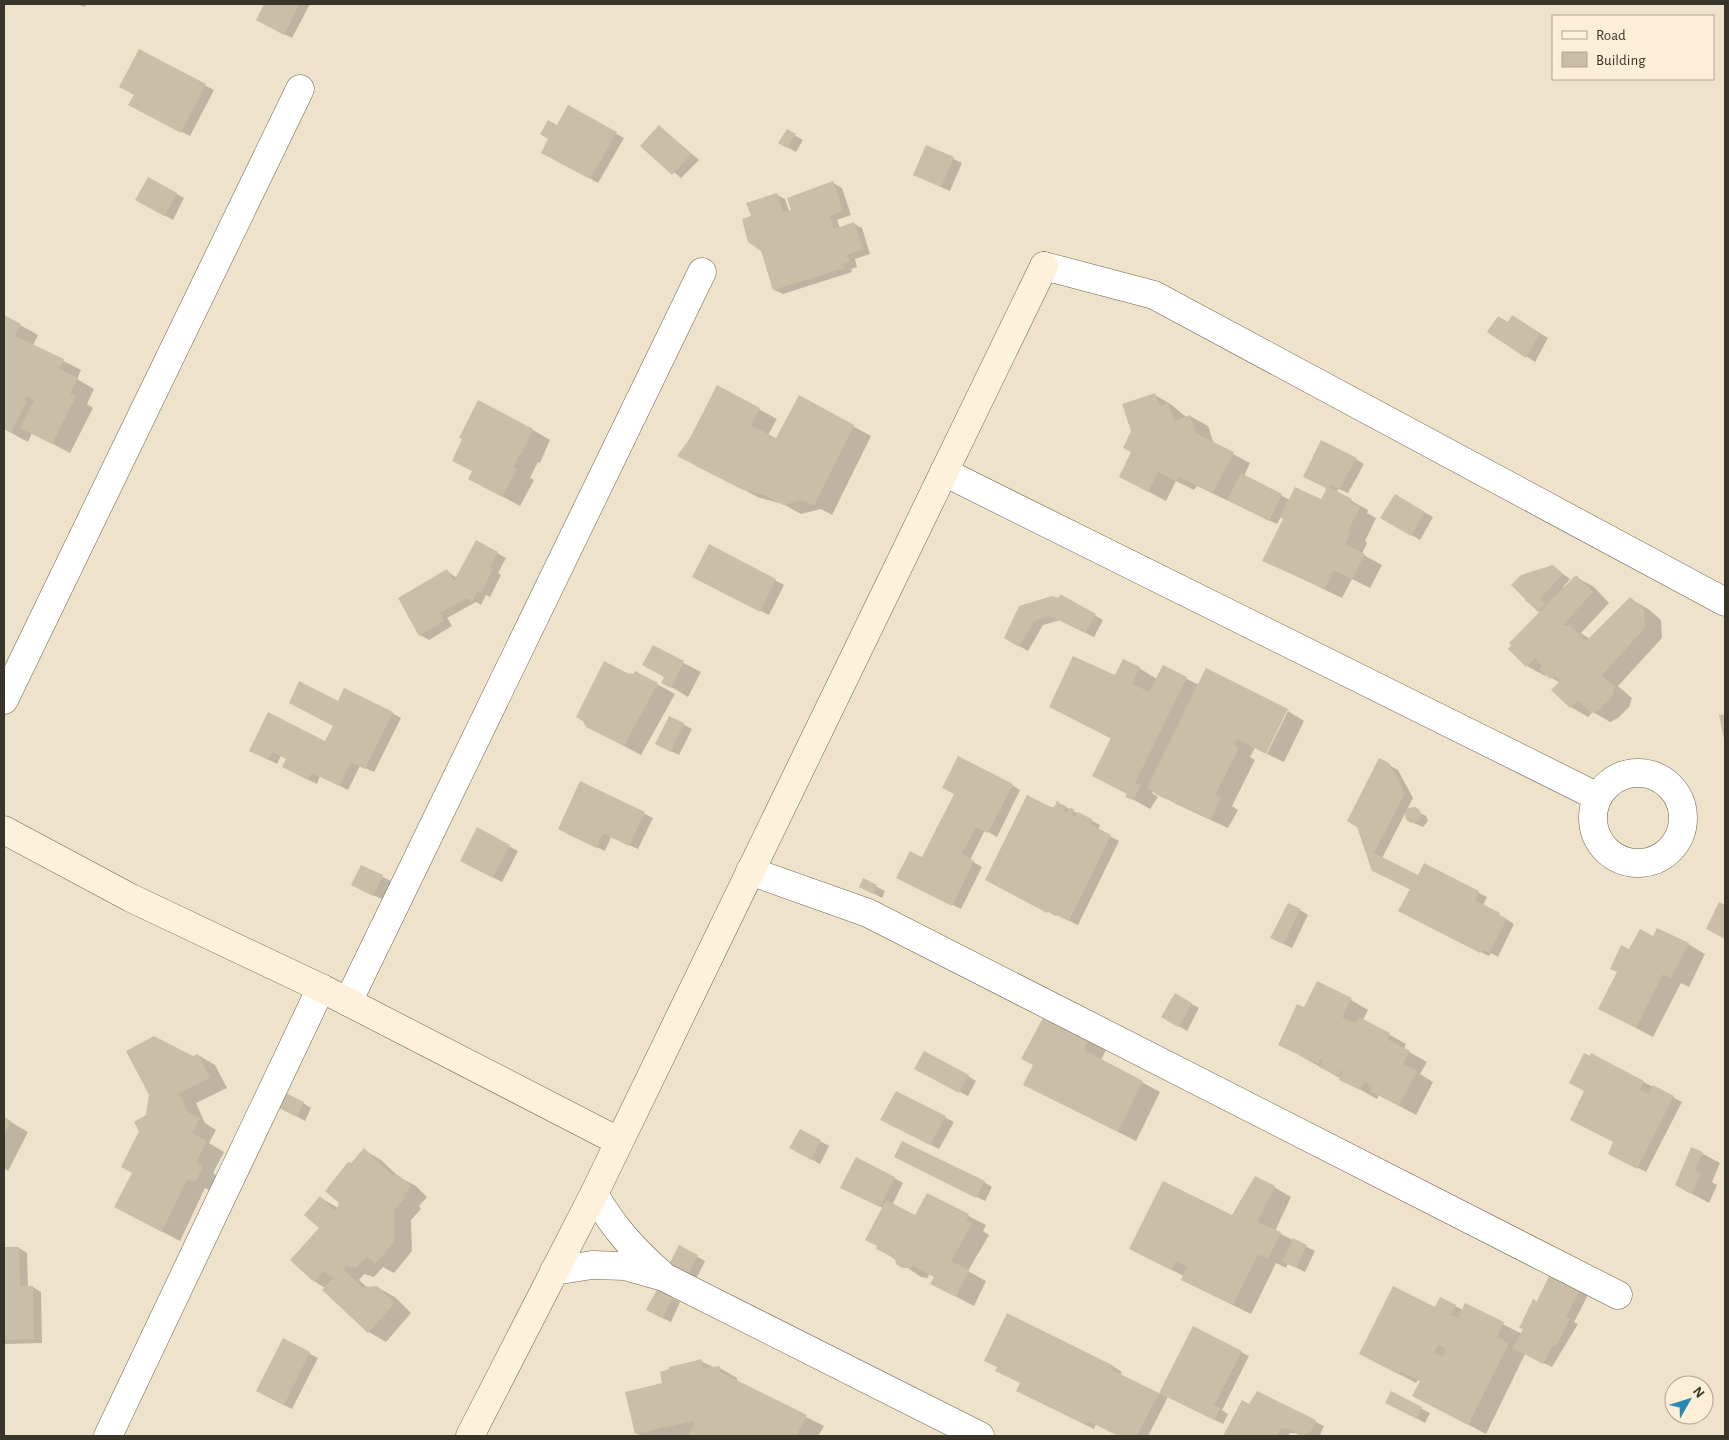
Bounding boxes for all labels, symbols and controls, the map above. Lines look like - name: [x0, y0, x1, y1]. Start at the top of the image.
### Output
- legend: [1552, 15, 1714, 80]
- text: Road: [1596, 28, 1626, 43]
- text: Building: [1596, 53, 1646, 68]
- north arrow: [1664, 1375, 1714, 1425]
- text: N: [1690, 1384, 1707, 1401]

